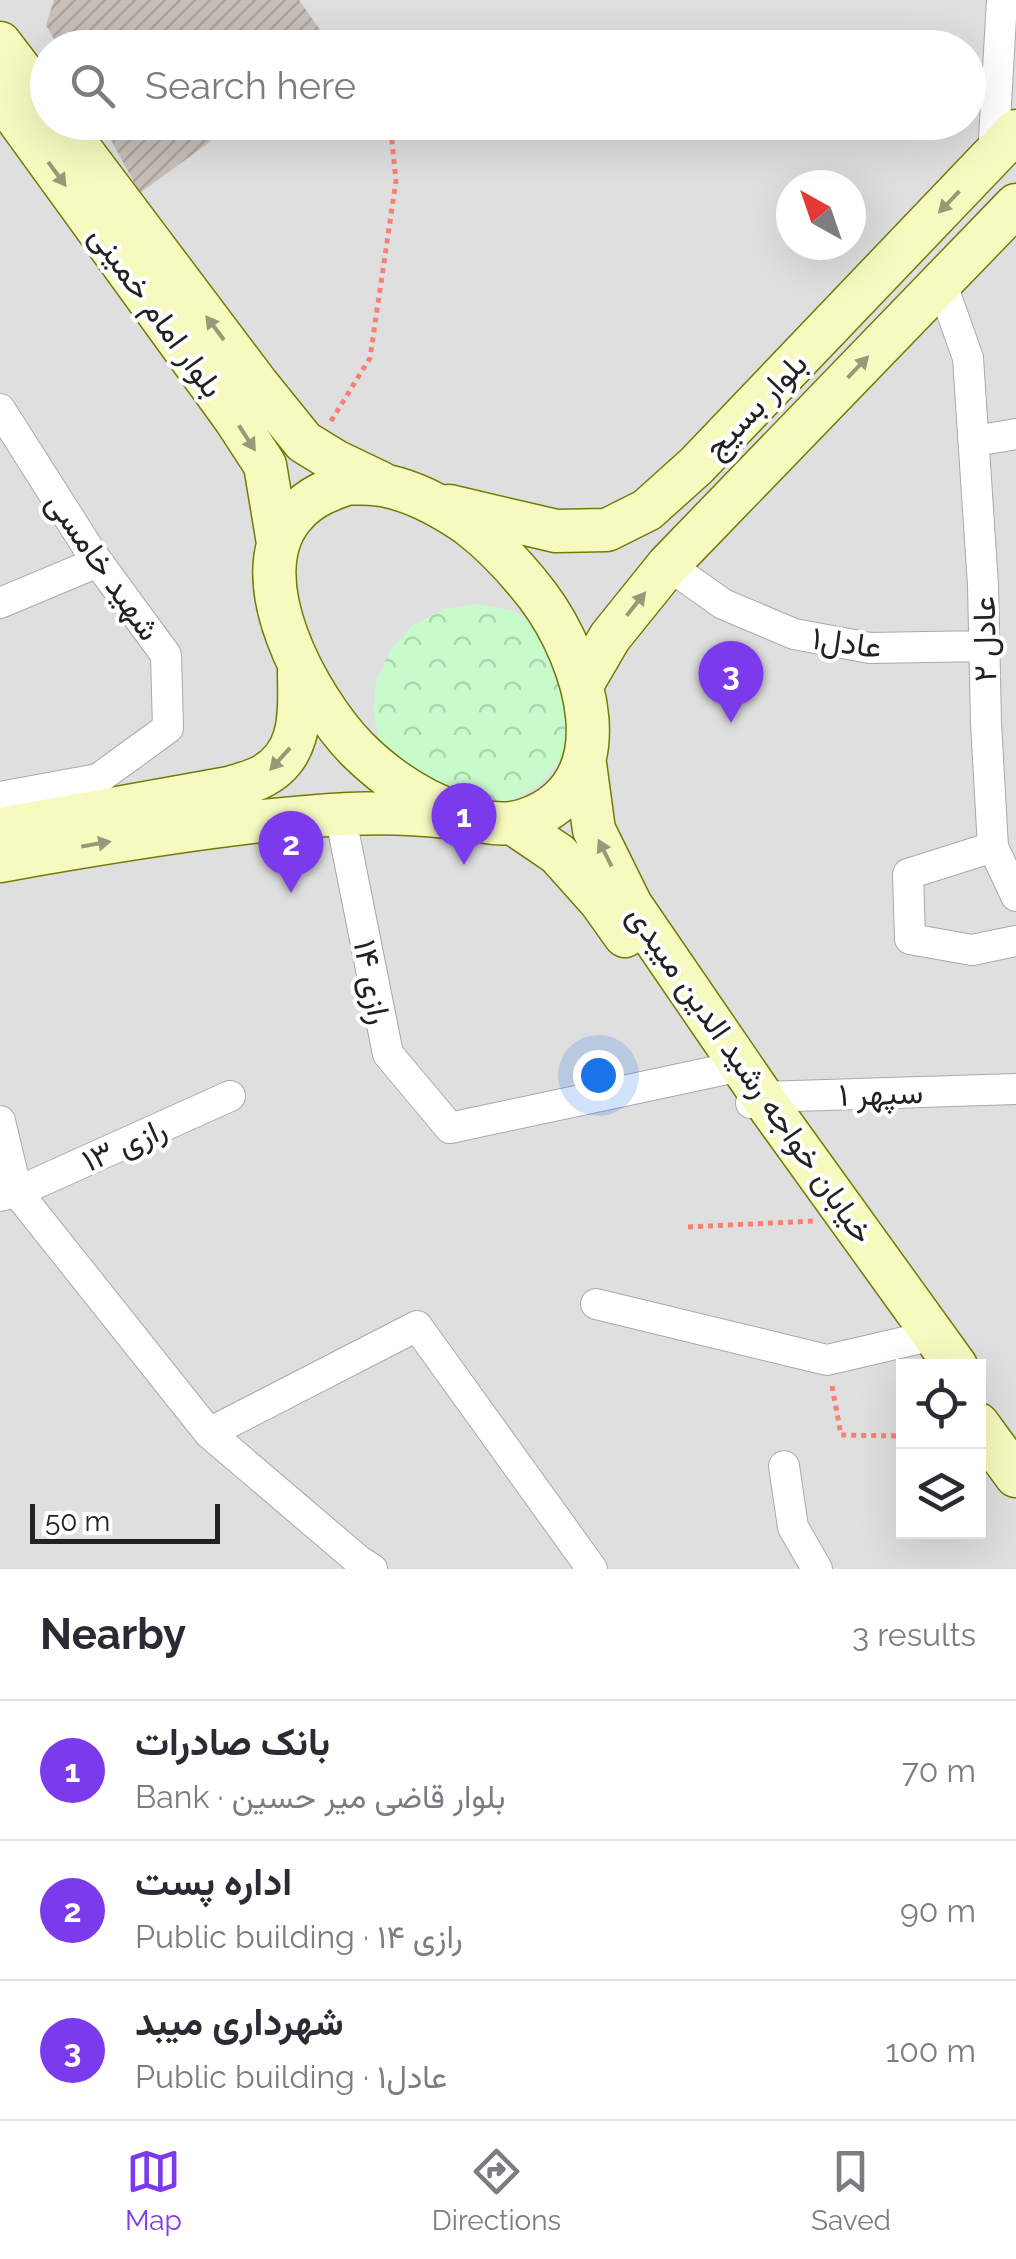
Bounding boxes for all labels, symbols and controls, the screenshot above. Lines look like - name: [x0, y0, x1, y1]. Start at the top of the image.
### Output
- search box: [30, 30, 986, 140]
- icon: search: [65, 58, 120, 113]
- text: Search here: [145, 63, 356, 108]
- one-way arrow: [47, 161, 66, 187]
- north arrow: [776, 170, 866, 260]
- one-way arrow: [938, 189, 961, 213]
- street label: بلوار امام خمینی: [80, 218, 232, 406]
- one-way arrow: [206, 315, 226, 341]
- street label: بلوار بسیج: [696, 345, 817, 468]
- one-way arrow: [846, 356, 870, 380]
- one-way arrow: [237, 424, 255, 451]
- street label: شهید خامسی: [38, 485, 169, 648]
- one-way arrow: [625, 592, 646, 617]
- street label: عادل ۲: [965, 596, 1003, 682]
- street label: عادل۱: [810, 619, 884, 665]
- pin: 3: [698, 640, 764, 723]
- one-way arrow: [269, 746, 292, 770]
- pin: 1: [432, 782, 496, 865]
- pin: 2: [258, 810, 324, 893]
- one-way arrow: [81, 836, 112, 851]
- one-way arrow: [597, 838, 614, 867]
- street label: خیابان خواجه رشید الدین میبدی: [618, 898, 882, 1251]
- street label: رازی ۱۴: [345, 937, 399, 1028]
- your location: [573, 1050, 624, 1101]
- street label: سپهر ۱: [838, 1073, 924, 1117]
- street label: رازی ۱۳: [76, 1109, 173, 1181]
- map controls: [896, 1359, 986, 1539]
- button: locate: [896, 1359, 986, 1449]
- button: layers: [896, 1449, 986, 1539]
- scale bar: [30, 1499, 220, 1544]
- text: 50 m: [45, 1505, 110, 1538]
- text: Nearby: [40, 1610, 186, 1659]
- text: 3 results: [852, 1616, 976, 1653]
- text: بانک صادرات: [135, 1719, 330, 1764]
- text: 1: [65, 1752, 80, 1789]
- text: 70 m: [902, 1752, 976, 1789]
- text: Bank · بلوار قاضی میر حسین: [135, 1778, 505, 1815]
- text: اداره پست: [135, 1859, 292, 1904]
- text: 2: [63, 1892, 82, 1929]
- text: 90 m: [900, 1892, 976, 1929]
- text: Public building · رازی ۱۴: [135, 1918, 463, 1955]
- text: شهرداری میبد: [135, 1999, 344, 2044]
- text: 3: [64, 2032, 81, 2069]
- text: 100 m: [886, 2032, 976, 2069]
- text: Public building · عادل۱: [135, 2058, 447, 2095]
- tab: Map: [125, 2144, 182, 2237]
- tab: Directions: [432, 2144, 561, 2237]
- tab: Saved: [811, 2144, 891, 2237]

